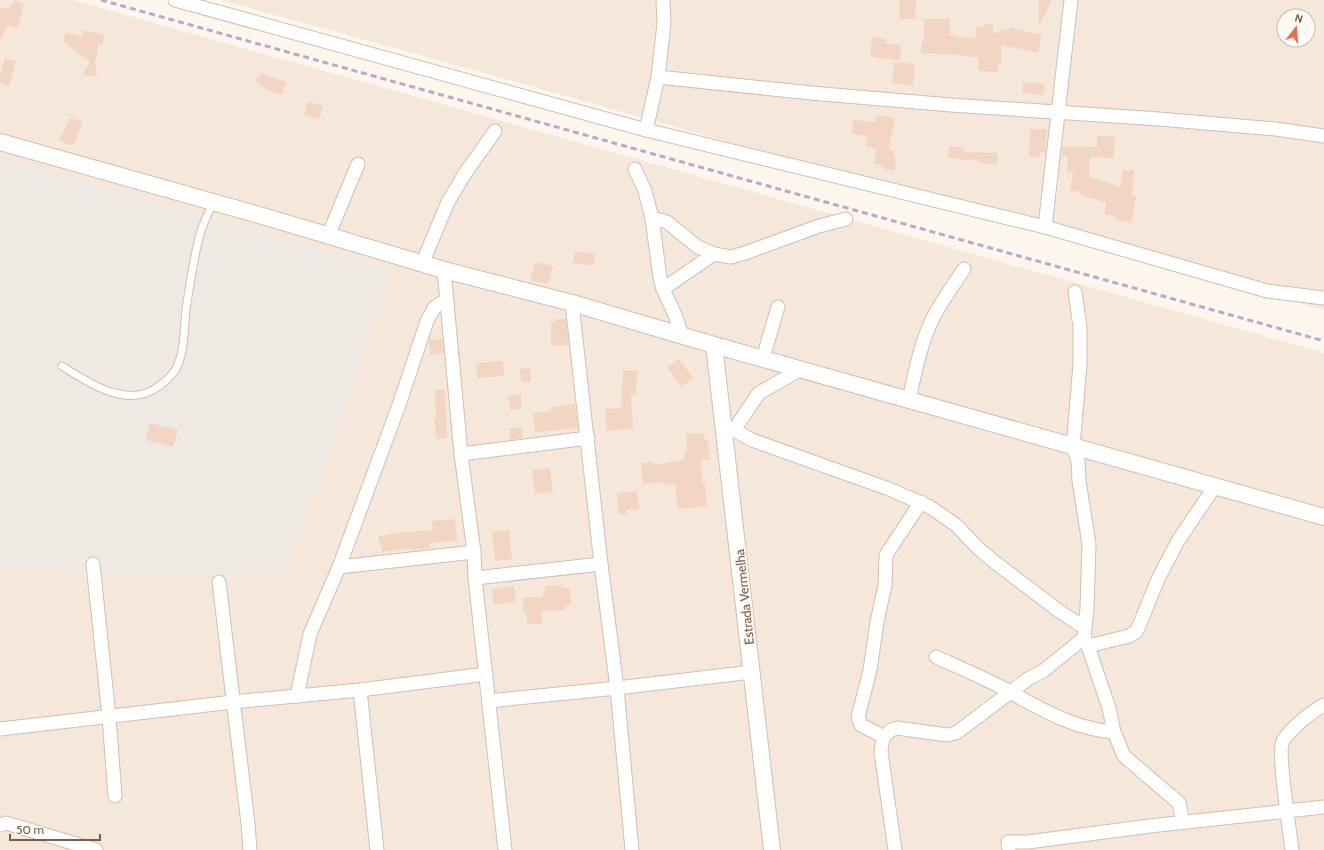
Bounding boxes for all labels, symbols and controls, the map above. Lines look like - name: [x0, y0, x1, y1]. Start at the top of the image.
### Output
- north arrow: [1276, 8, 1316, 48]
- text: N: [1293, 11, 1305, 26]
- street label: Estrada Vermelha: [731, 548, 757, 646]
- scale bar: [10, 816, 100, 842]
- text: 50 m: [16, 822, 44, 837]

